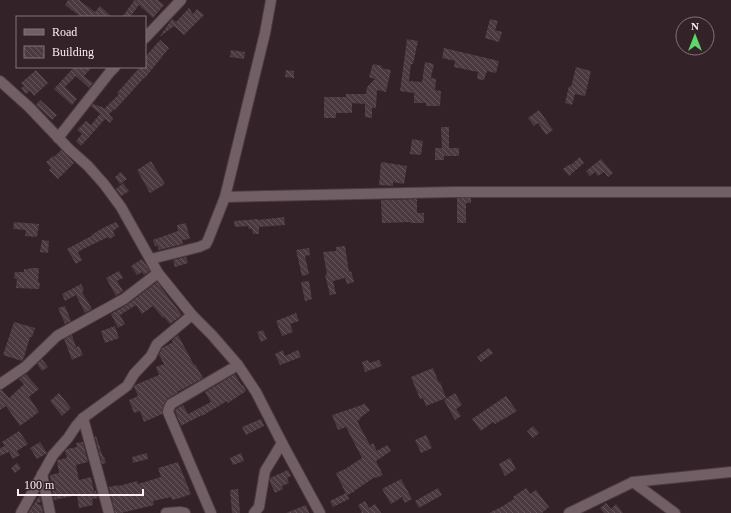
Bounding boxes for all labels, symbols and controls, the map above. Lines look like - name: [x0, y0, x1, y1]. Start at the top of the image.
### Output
- legend: [16, 16, 146, 68]
- north arrow: [675, 16, 715, 56]
- text: N: [691, 20, 699, 32]
- text: Road: [52, 25, 77, 39]
- text: Building: [52, 45, 94, 59]
- scale bar: [18, 471, 143, 497]
- text: 100 m: [24, 478, 55, 492]

